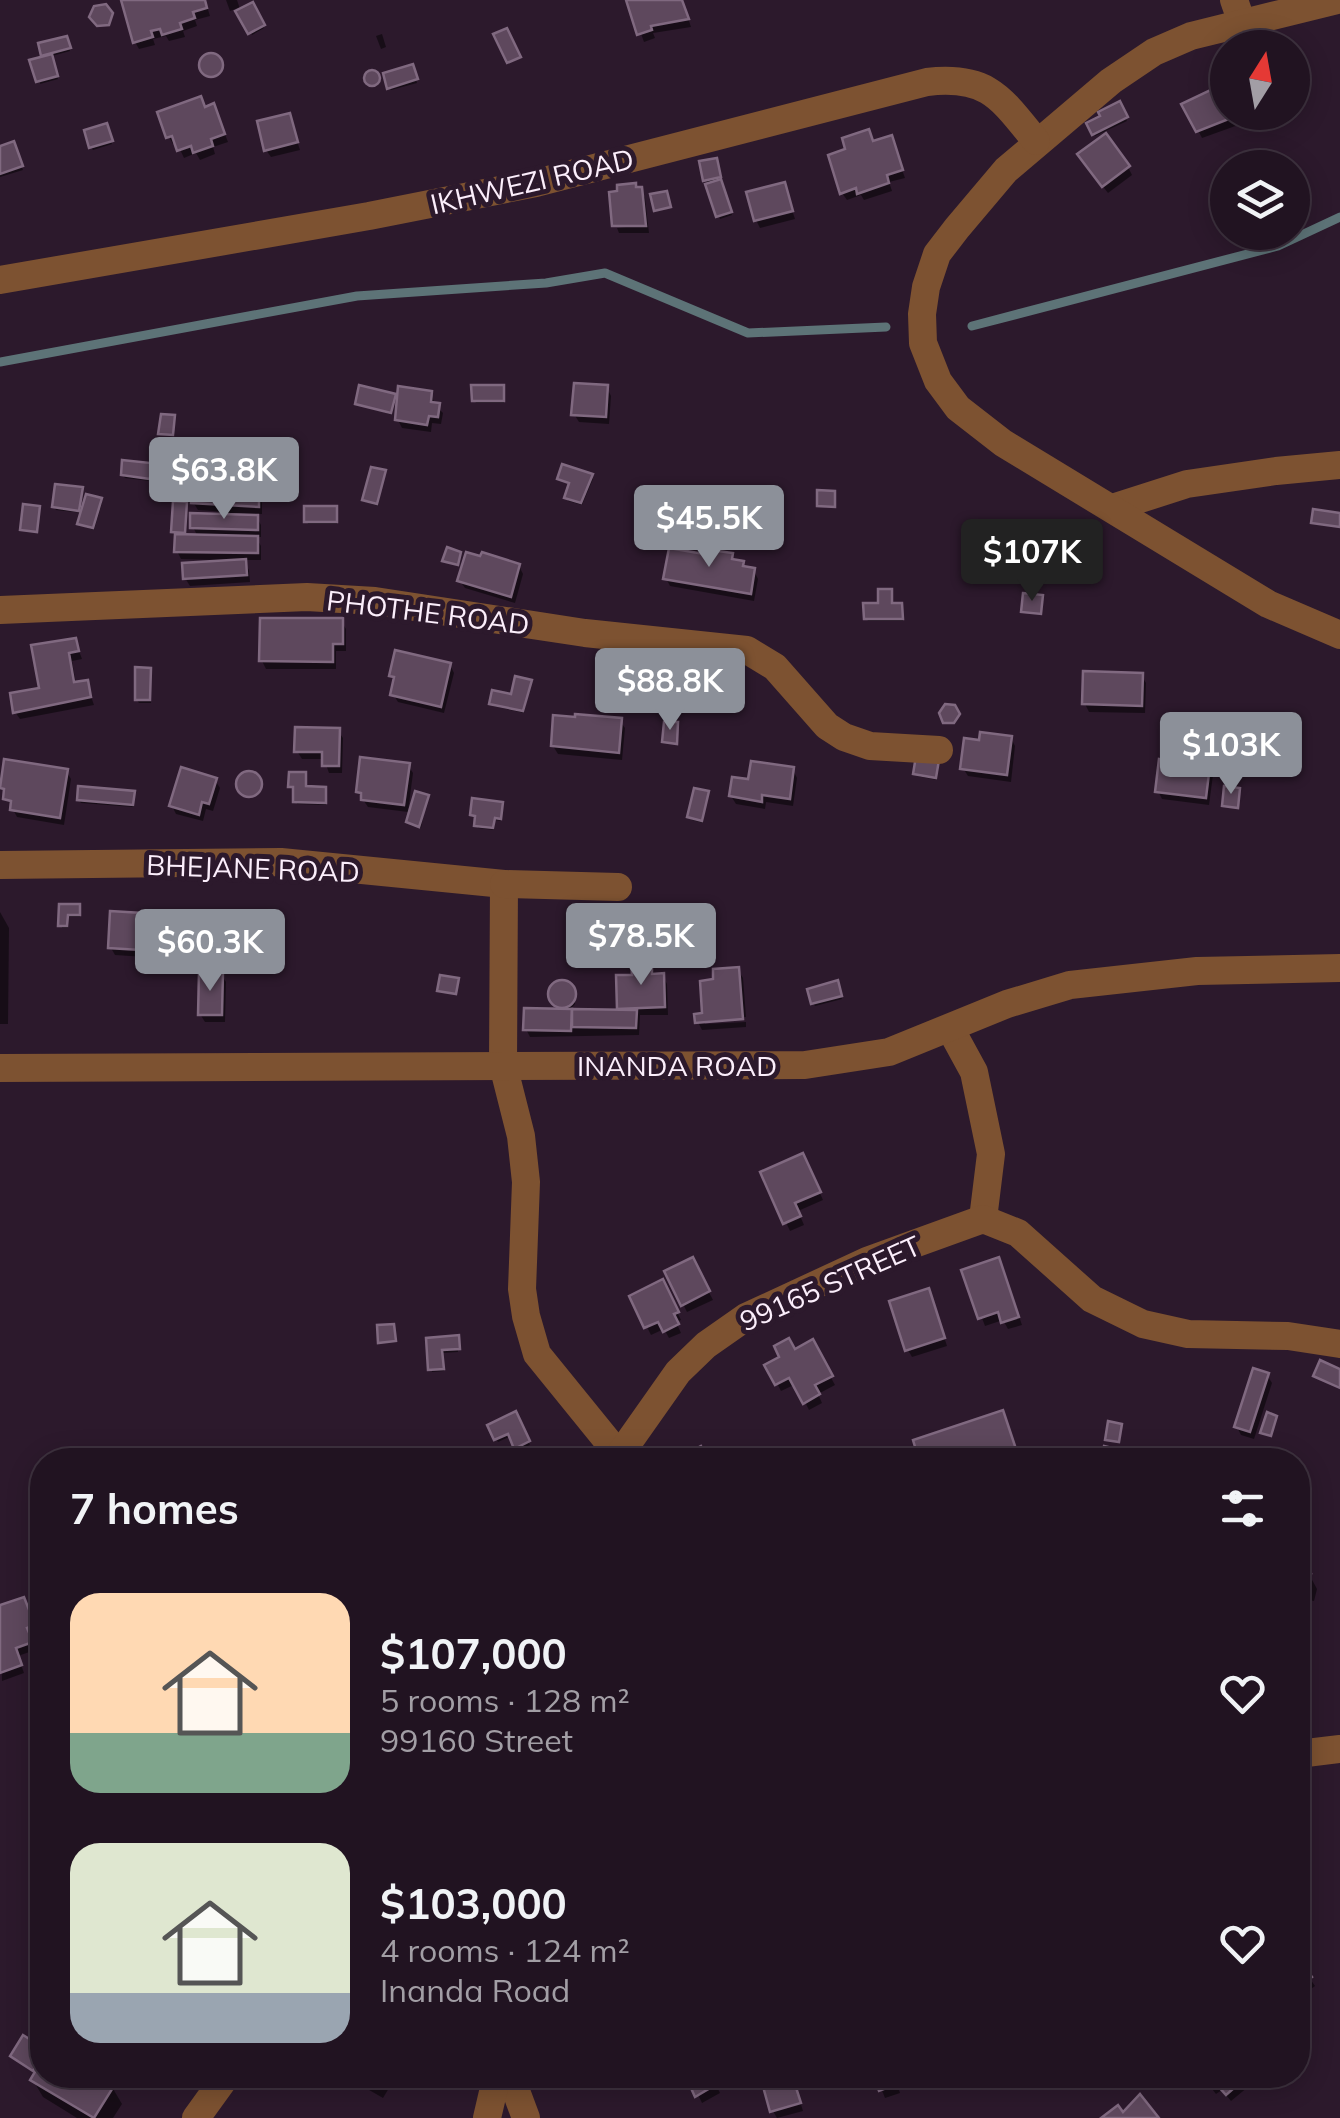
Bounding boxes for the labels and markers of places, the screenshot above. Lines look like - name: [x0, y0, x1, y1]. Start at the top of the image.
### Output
- pin: $63.8K: [143, 437, 305, 522]
- pin: $45.5K: [628, 485, 790, 570]
- pin: $107K: [962, 519, 1102, 604]
- pin: $88.8K: [589, 648, 751, 733]
- pin: $103K: [1161, 712, 1301, 797]
- pin: $78.5K: [560, 903, 722, 988]
- pin: $60.3K: [129, 909, 291, 994]

